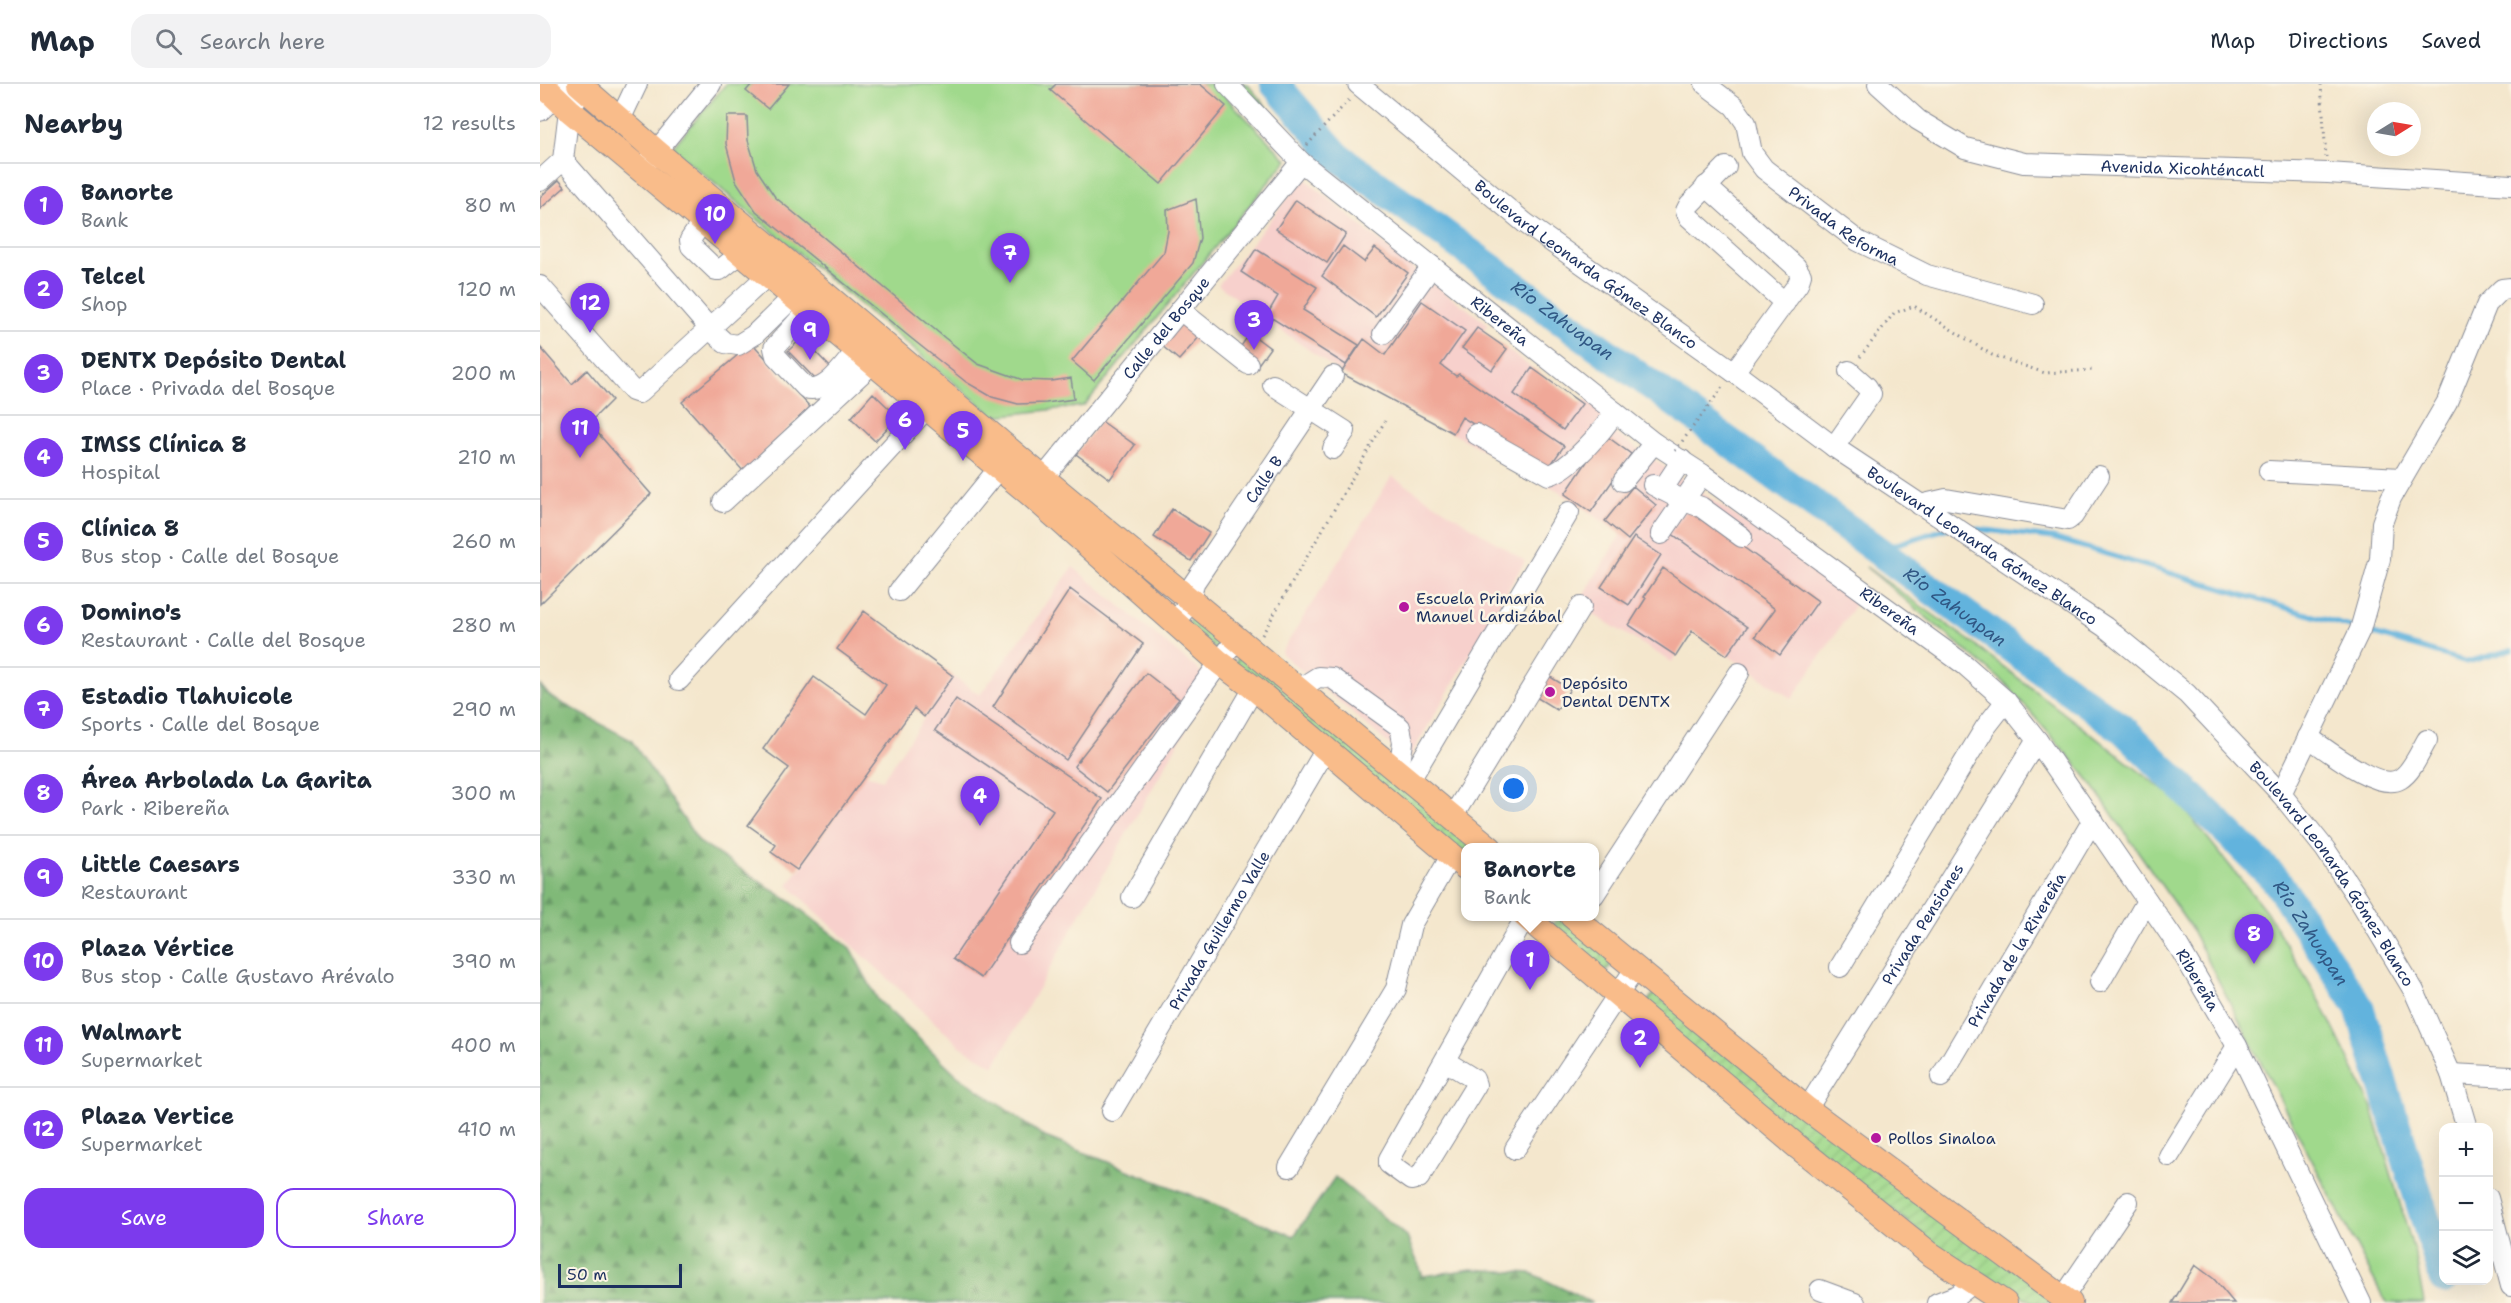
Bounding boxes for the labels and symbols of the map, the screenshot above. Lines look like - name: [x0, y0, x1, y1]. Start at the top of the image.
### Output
- north arrow: [2367, 102, 2421, 156]
- street label: Avenida Xicohténcatl: [2100, 155, 2265, 181]
- street label: Boulevard Leonarda Gómez Blanco: [1470, 175, 1702, 353]
- street label: Privada Reforma: [1784, 181, 1903, 270]
- pin: 10: [696, 194, 735, 244]
- pin: 7: [990, 234, 1030, 283]
- street label: Calle del Bosque: [1118, 272, 1214, 383]
- water label: Río Zahuapan: [1506, 275, 1619, 366]
- pin: 12: [571, 284, 610, 333]
- street label: Ribereña: [1467, 291, 1534, 350]
- pin: 3: [1234, 300, 1274, 350]
- pin: 9: [790, 310, 830, 360]
- pin: 6: [886, 400, 925, 450]
- pin: 11: [560, 408, 600, 458]
- pin: 5: [944, 412, 982, 461]
- street label: Calle B: [1240, 451, 1287, 507]
- street label: Boulevard Leonarda Gómez Blanco: [1863, 461, 2102, 630]
- water label: Río Zahuapan: [1899, 561, 2011, 652]
- street label: Ribereña: [1856, 582, 1924, 639]
- place label: Escuela Primaria Manuel Lardizábal: [1416, 588, 1562, 627]
- marker: Escuela Primaria Manuel Lardizábal: [1397, 600, 1411, 614]
- place label: Depósito Dental DENTX: [1562, 673, 1670, 712]
- marker: Depósito Dental DENTX: [1543, 685, 1557, 699]
- street label: Boulevard Leonarda Gómez Blanco: [2245, 756, 2419, 990]
- your location: [1499, 774, 1528, 803]
- pin: 4: [960, 776, 1000, 826]
- street label: Privada Guillermo Valle: [1164, 847, 1274, 1014]
- street label: Privada Pensiones: [1877, 859, 1968, 989]
- street label: Privada de la Rivereña: [1962, 868, 2070, 1031]
- water label: Río Zahuapan: [2267, 876, 2354, 991]
- pin: 8: [2234, 914, 2274, 964]
- pin: 1: [1510, 940, 1550, 990]
- street label: Ribereña: [2172, 945, 2225, 1015]
- pin: 2: [1620, 1018, 1660, 1068]
- place label: Pollos Sinaloa: [1888, 1128, 1996, 1149]
- marker: Pollos Sinaloa: [1869, 1131, 1883, 1145]
- scale bar: [558, 1261, 682, 1288]

